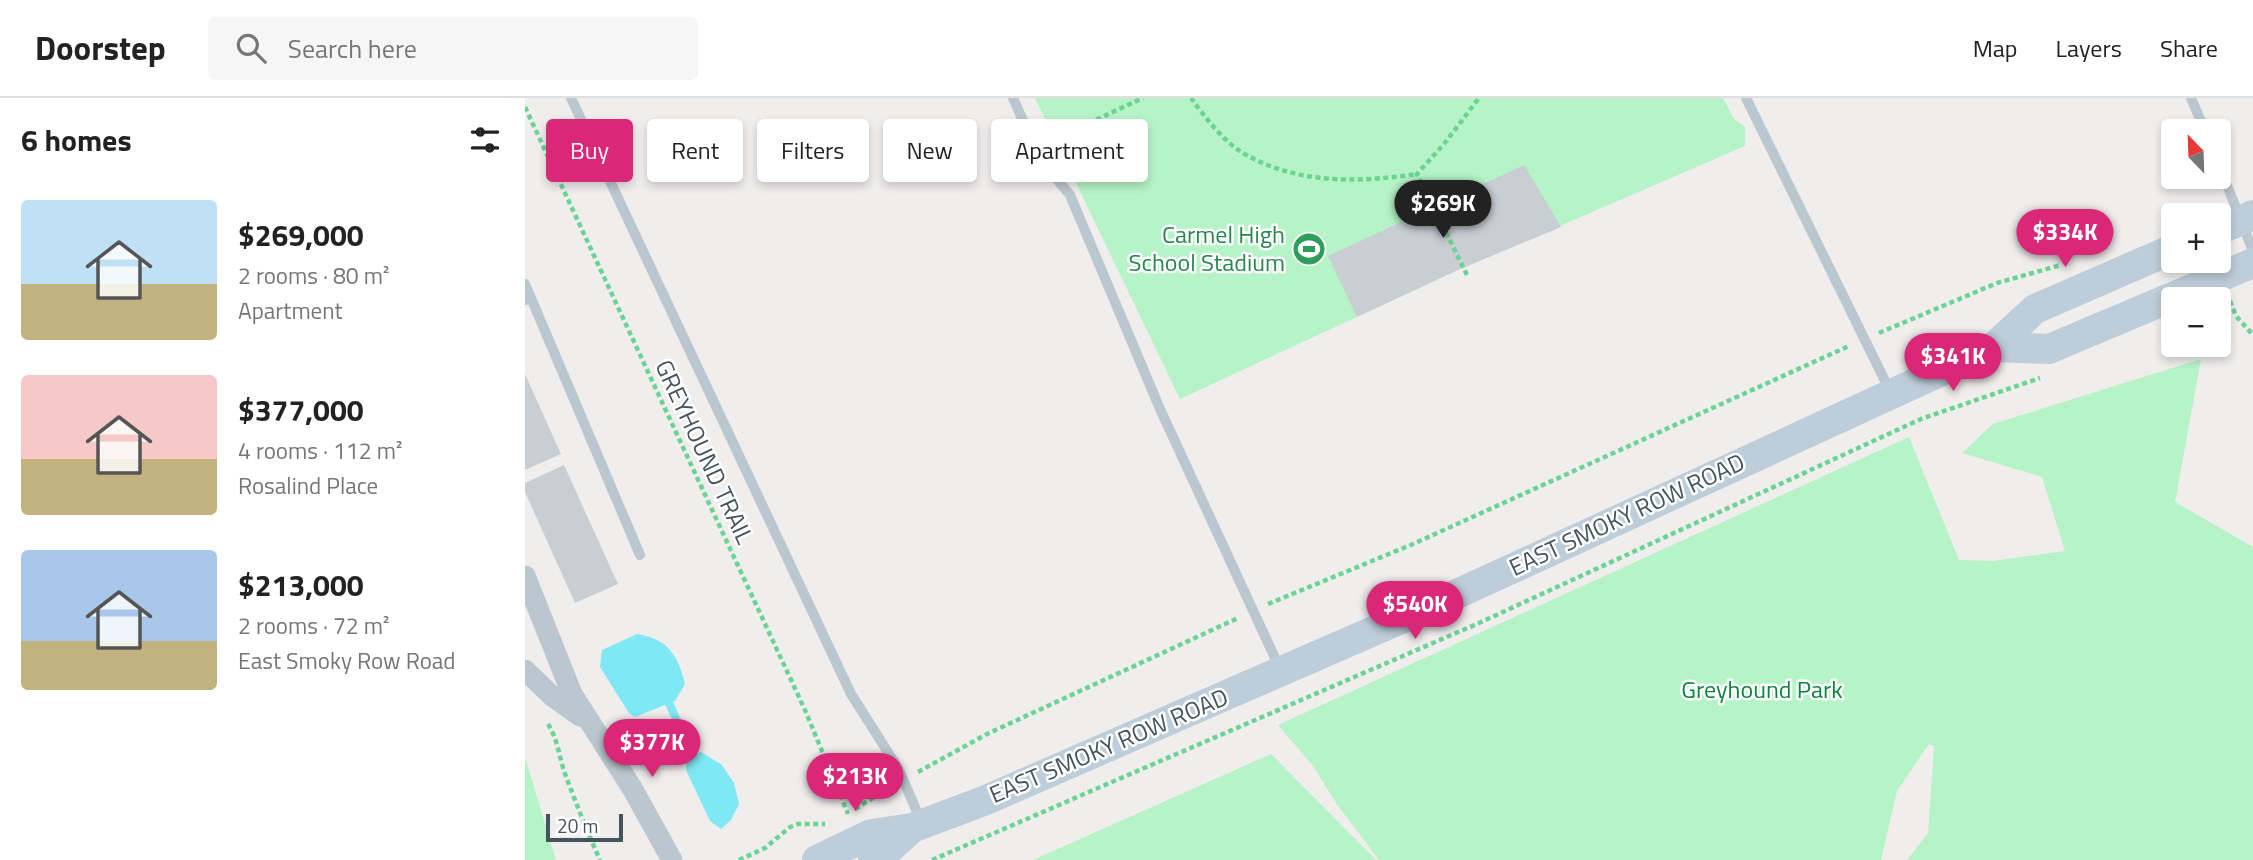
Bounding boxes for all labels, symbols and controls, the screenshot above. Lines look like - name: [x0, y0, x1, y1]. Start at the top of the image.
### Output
- search box: [208, 17, 698, 80]
- text: Doorstep: [35, 23, 166, 73]
- icon: search: [232, 29, 270, 67]
- text: Search here: [288, 29, 417, 68]
- text: Map: [1973, 30, 2018, 66]
- text: Layers: [2056, 30, 2122, 66]
- text: Share: [2160, 30, 2218, 66]
- text: 6 homes: [21, 117, 132, 163]
- chip: Buy: [546, 119, 633, 182]
- chip: Rent: [647, 119, 743, 182]
- chip: Filters: [757, 119, 869, 182]
- chip: New: [883, 119, 977, 182]
- chip: Apartment: [991, 119, 1148, 182]
- north arrow: [2161, 119, 2231, 189]
- map controls: [2161, 119, 2231, 357]
- icon: filters: [466, 121, 504, 159]
- pin: $269K: [1394, 180, 1492, 240]
- text: $269K: [1410, 185, 1476, 220]
- button: +: [2161, 203, 2231, 273]
- pin: $334K: [2016, 209, 2114, 269]
- text: $269,000: [238, 212, 364, 258]
- text: $334K: [2032, 214, 2098, 249]
- place label: Carmel High School Stadium: [1128, 216, 1285, 280]
- icon: home: [77, 228, 161, 312]
- sports icon: Carmel High School Stadium: [1290, 230, 1328, 268]
- text: 2 rooms · 80 m²: [238, 258, 389, 293]
- button: −: [2161, 287, 2231, 357]
- text: Apartment: [238, 293, 343, 328]
- pin: $341K: [1904, 334, 2002, 393]
- text: $341K: [1920, 338, 1986, 373]
- street label: GREYHOUND TRAIL: [647, 354, 764, 550]
- text: $377,000: [238, 387, 364, 433]
- icon: home: [77, 403, 161, 487]
- text: 4 rooms · 112 m²: [238, 433, 402, 468]
- street label: EAST SMOKY ROW ROAD: [1503, 444, 1750, 585]
- text: Rosalind Place: [238, 468, 378, 503]
- text: $213,000: [238, 562, 364, 608]
- icon: home: [77, 578, 161, 662]
- pin: $540K: [1366, 582, 1464, 641]
- text: $540K: [1382, 586, 1448, 621]
- text: 2 rooms · 72 m²: [238, 608, 389, 643]
- text: East Smoky Row Road: [238, 643, 455, 678]
- park label: Greyhound Park: [1681, 671, 1843, 707]
- street label: EAST SMOKY ROW ROAD: [984, 678, 1234, 812]
- pin: $377K: [603, 720, 701, 779]
- text: $377K: [619, 724, 685, 759]
- pin: $213K: [806, 754, 904, 813]
- text: $213K: [822, 758, 888, 793]
- scale bar: [546, 811, 623, 843]
- text: 20 m: [557, 811, 598, 840]

